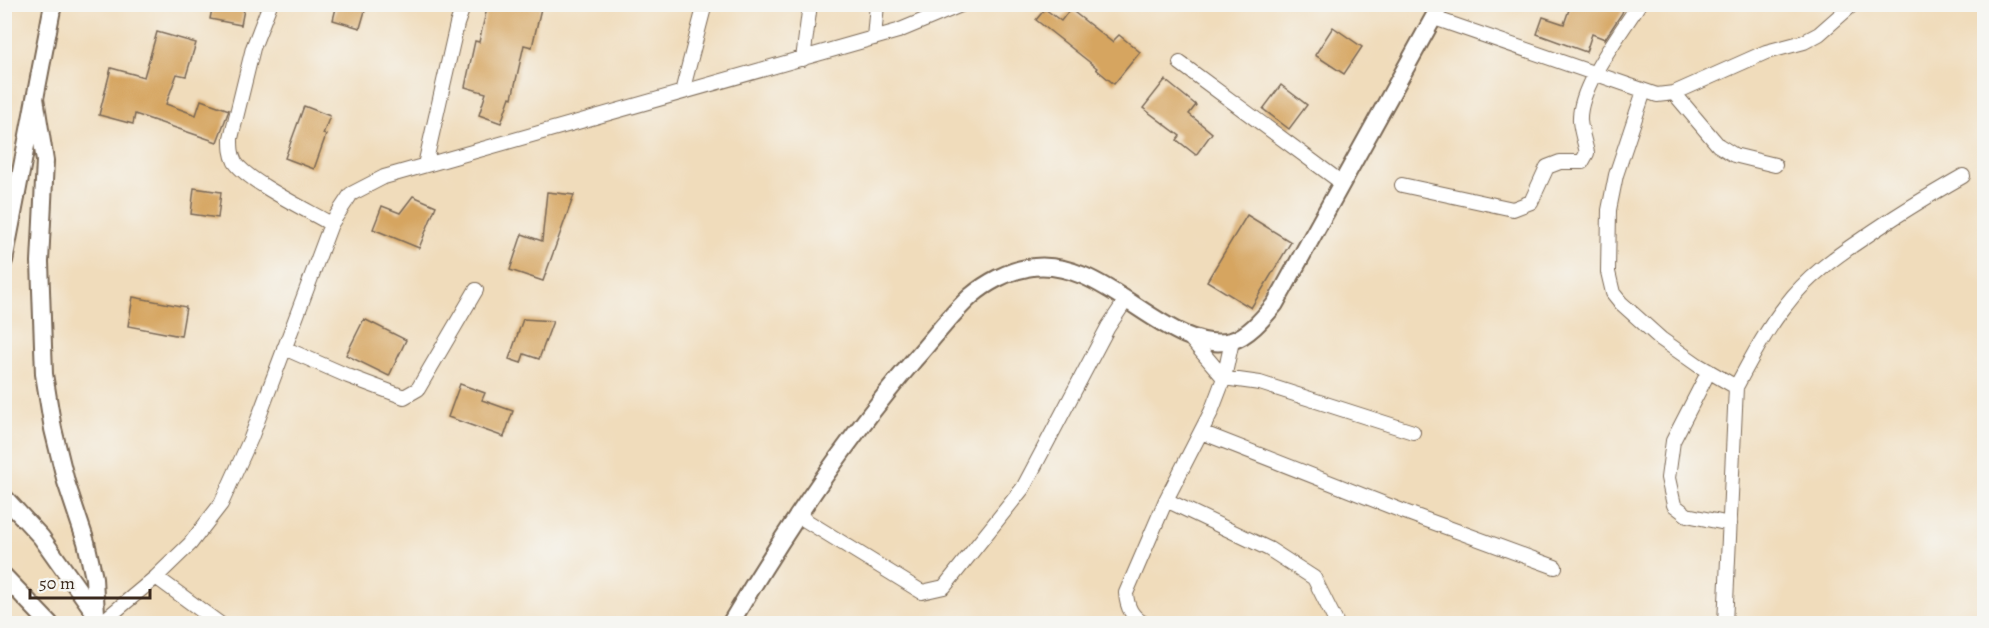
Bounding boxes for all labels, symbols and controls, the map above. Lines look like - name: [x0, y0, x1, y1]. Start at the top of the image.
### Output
- scale bar: [30, 562, 150, 600]
- text: 50 m: [39, 571, 75, 595]

